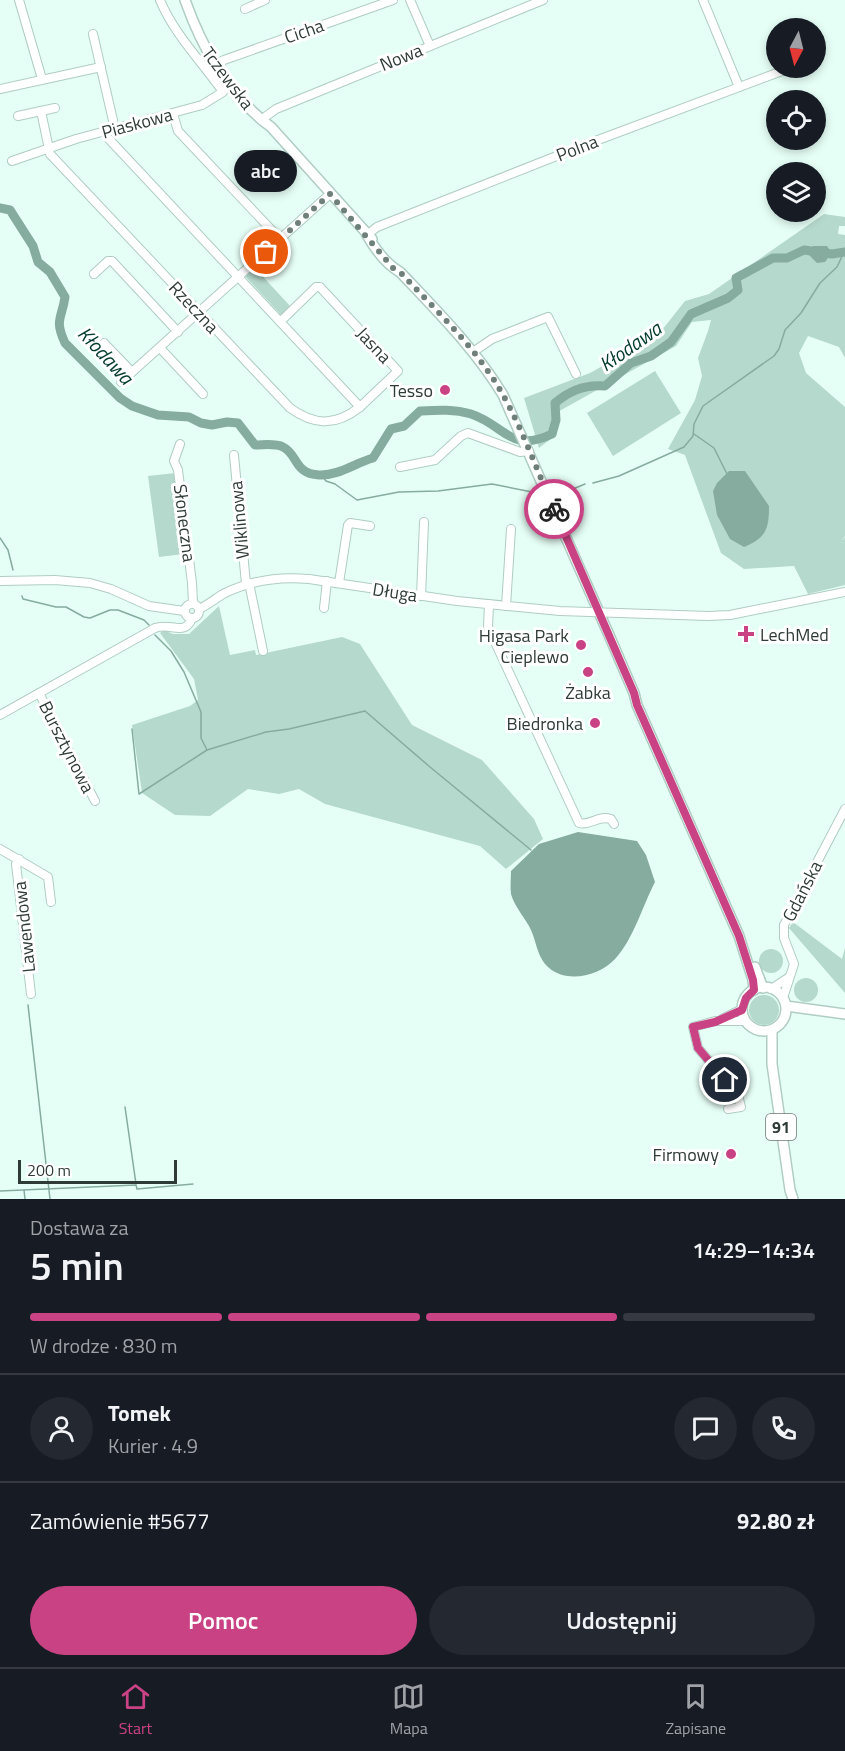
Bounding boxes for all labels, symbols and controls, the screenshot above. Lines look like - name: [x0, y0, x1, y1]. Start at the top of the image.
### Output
- street label: Cicha: [281, 12, 327, 50]
- north arrow: [766, 18, 826, 78]
- map controls: [766, 18, 826, 222]
- street label: Nowa: [375, 36, 427, 78]
- street label: Tczewska: [195, 41, 261, 115]
- button: locate: [766, 90, 826, 150]
- street label: Piaskowa: [99, 101, 175, 145]
- street label: Polna: [552, 128, 602, 168]
- callout: abc: [234, 150, 298, 192]
- text: abc: [251, 155, 280, 186]
- button: layers: [766, 162, 826, 222]
- pin: [240, 226, 291, 277]
- icon: bag: [249, 235, 282, 268]
- street label: Rzeczna: [163, 275, 225, 339]
- water label: Kłodawa: [592, 313, 668, 379]
- water label: Kłodawa: [71, 319, 142, 392]
- street label: Jasna: [350, 321, 398, 369]
- place label: Tesso: [390, 377, 433, 404]
- marker: Tesso: [438, 383, 452, 397]
- courier: [524, 479, 584, 539]
- street label: Wiklinowa: [222, 480, 256, 560]
- street label: Słoneczna: [167, 482, 203, 564]
- icon: bike: [538, 493, 571, 526]
- street label: Długa: [371, 575, 419, 609]
- place label: LechMed: [760, 621, 829, 648]
- place label: Higasa Park Cieplewo: [479, 622, 569, 670]
- marker: LechMed: [737, 625, 755, 643]
- marker: Higasa Park Cieplewo: [574, 638, 588, 652]
- marker: Żabka: [581, 665, 595, 679]
- place label: Żabka: [565, 679, 611, 706]
- street label: Bursztynowa: [32, 696, 102, 798]
- place label: Biedronka: [507, 710, 583, 737]
- marker: Biedronka: [588, 716, 602, 730]
- street label: Gdańska: [775, 856, 829, 926]
- street label: Lawendowa: [6, 880, 42, 974]
- pin: [699, 1054, 750, 1105]
- icon: home: [708, 1063, 741, 1096]
- road number: 91: [766, 1114, 796, 1140]
- place label: Firmowy: [652, 1141, 719, 1168]
- marker: Firmowy: [724, 1147, 738, 1161]
- scale bar: [18, 1157, 177, 1184]
- text: 200 m: [27, 1158, 71, 1182]
- text: Dostawa za: [30, 1212, 128, 1243]
- text: 14:29–14:34: [692, 1233, 815, 1267]
- text: 5 min: [30, 1236, 124, 1295]
- text: W drodze · 830 m: [30, 1330, 178, 1361]
- text: Tomek: [108, 1396, 171, 1430]
- button: person: [30, 1397, 93, 1460]
- button: chat: [674, 1397, 737, 1460]
- button: phone: [752, 1397, 815, 1460]
- text: Kurier · 4.9: [108, 1430, 198, 1461]
- text: Zamówienie #5677: [30, 1504, 210, 1538]
- text: 92.80 zł: [737, 1504, 815, 1538]
- button: Pomoc: [30, 1586, 417, 1655]
- button: Udostępnij: [429, 1586, 815, 1655]
- tab: Start: [119, 1680, 152, 1740]
- tab: Mapa: [390, 1680, 428, 1740]
- tab: Zapisane: [665, 1680, 726, 1740]

